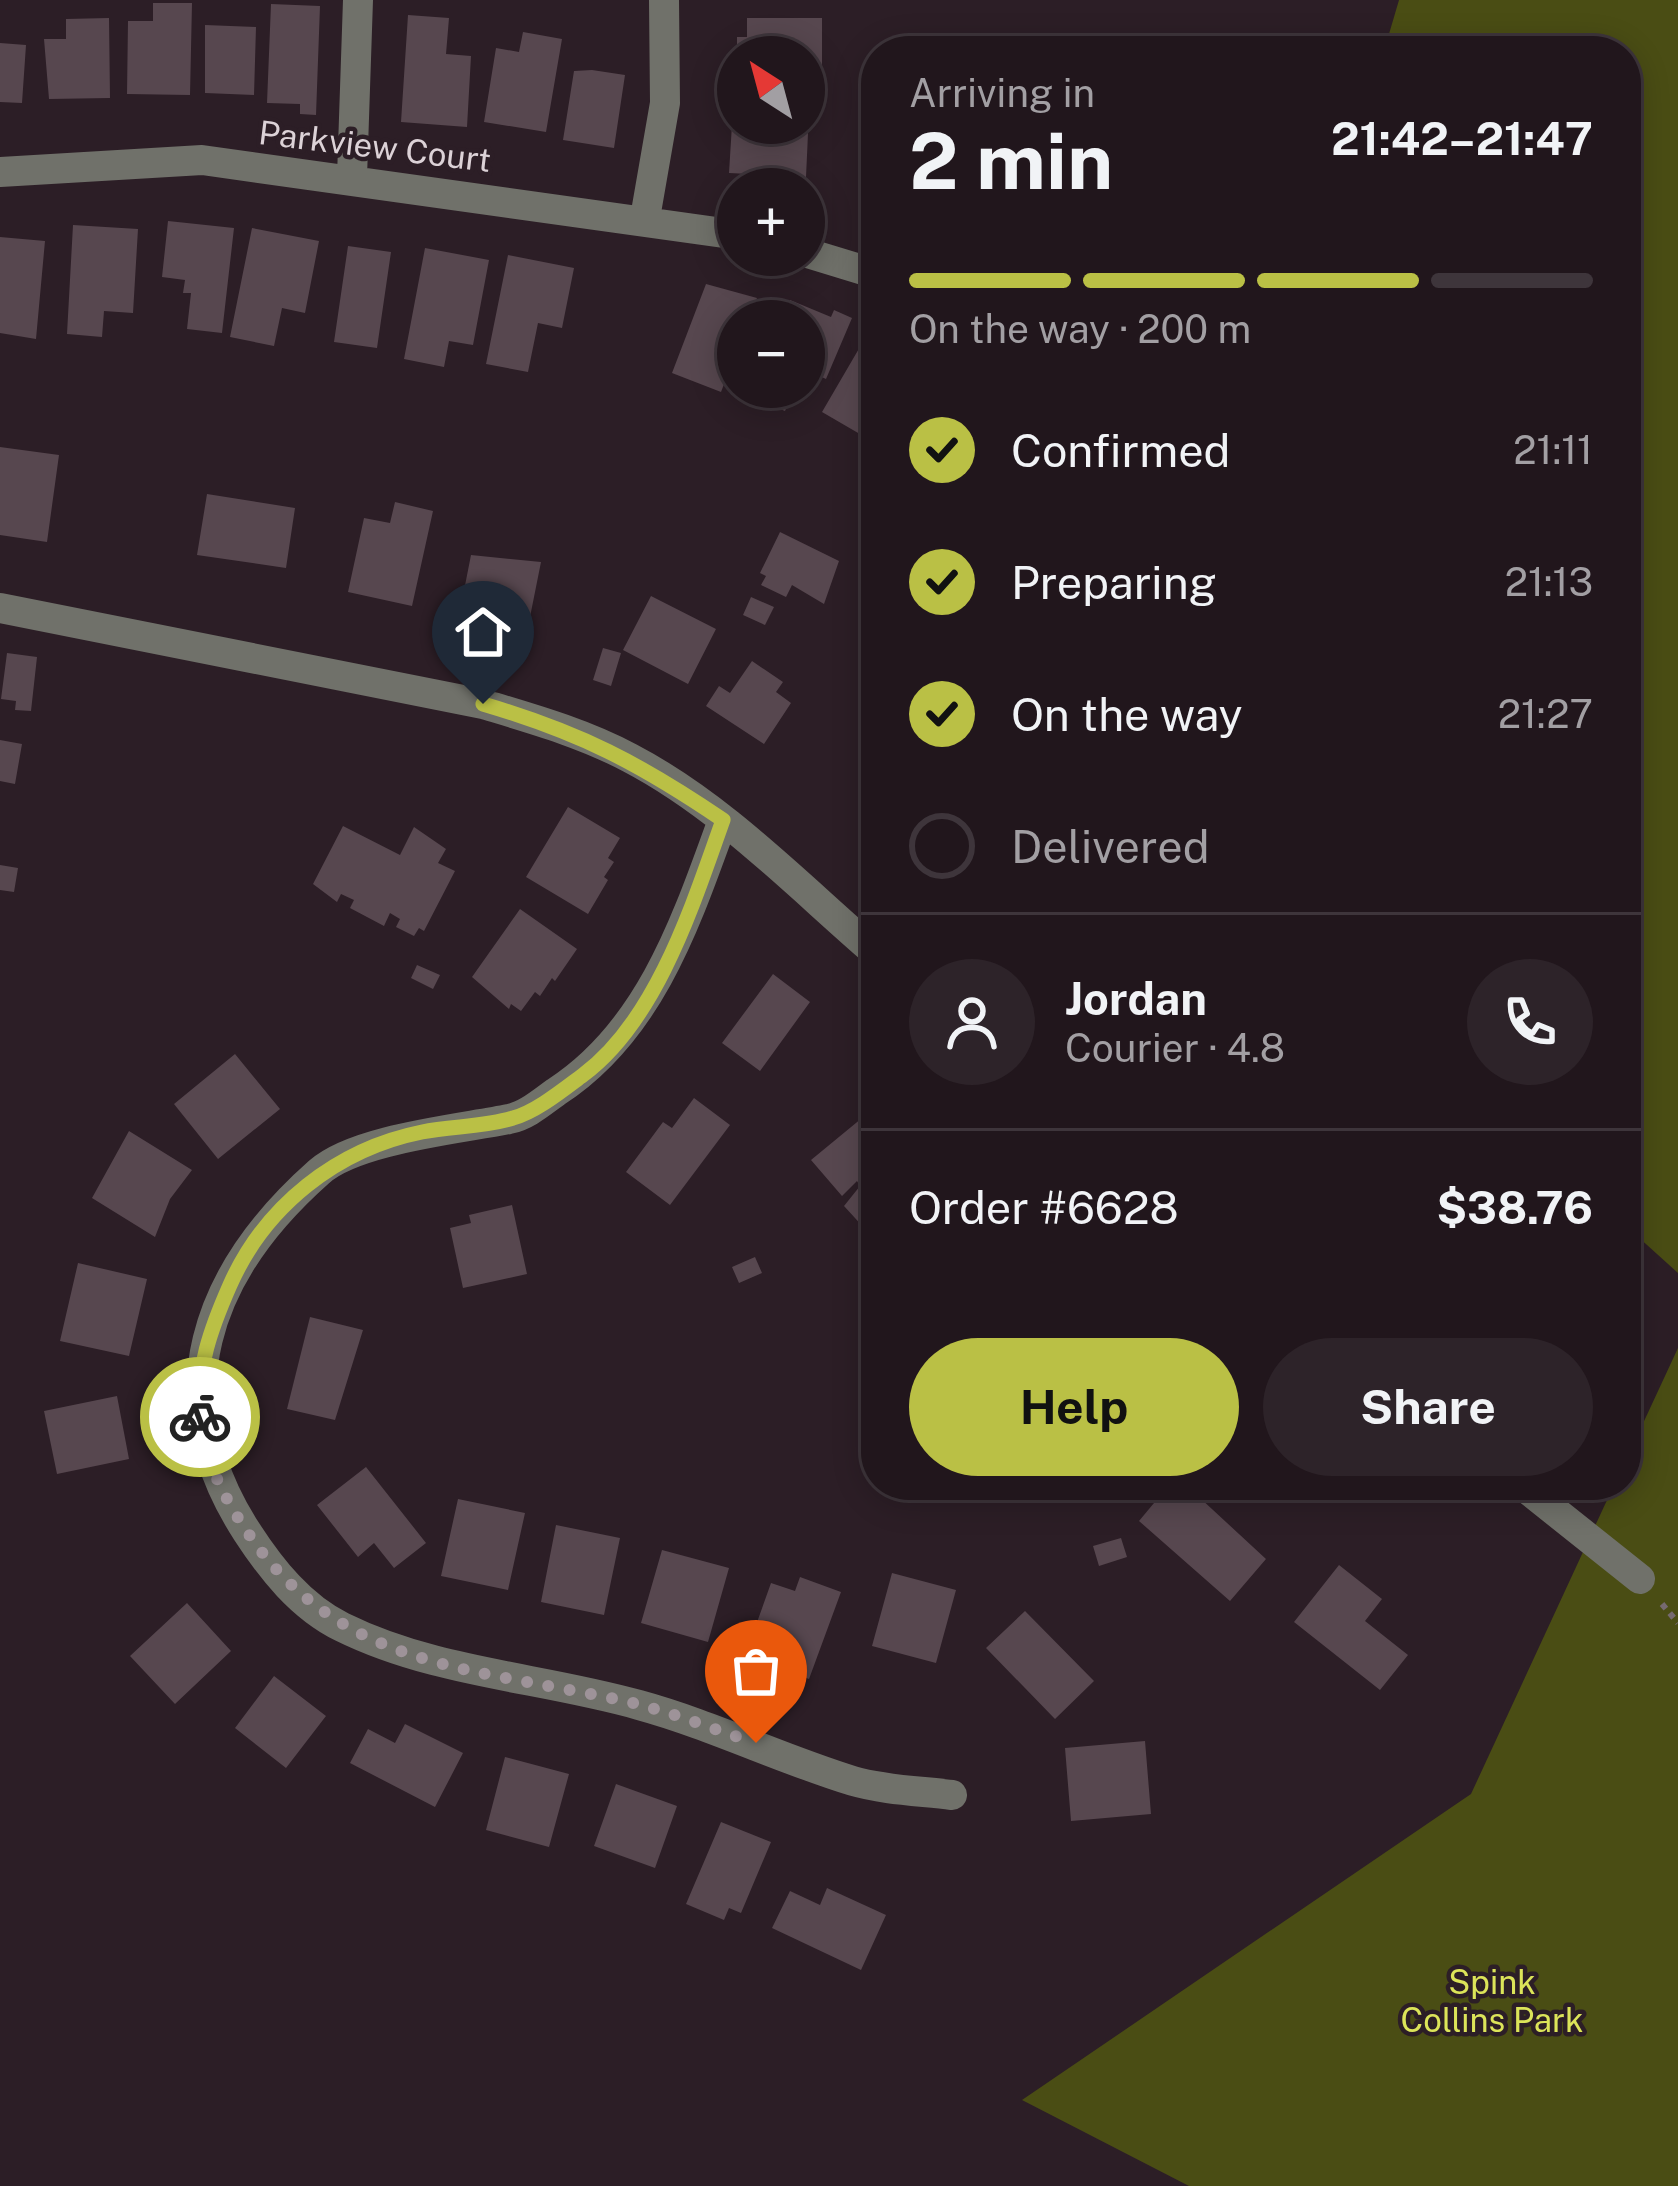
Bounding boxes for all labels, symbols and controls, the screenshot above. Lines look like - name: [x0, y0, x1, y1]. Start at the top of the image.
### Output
- north arrow: [717, 36, 825, 144]
- map controls: [717, 36, 825, 408]
- text: Arriving in: [909, 70, 1095, 116]
- text: 21:42–21:47: [1331, 112, 1593, 165]
- street label: Parkview Court: [257, 113, 493, 179]
- text: 2 min: [909, 115, 1113, 207]
- button: +: [717, 168, 825, 276]
- button: −: [717, 300, 825, 408]
- text: On the way · 200 m: [909, 306, 1251, 352]
- icon: check: [909, 417, 975, 483]
- text: Confirmed: [1011, 424, 1230, 477]
- text: 21:11: [1513, 427, 1593, 473]
- icon: check: [909, 549, 975, 615]
- text: Preparing: [1011, 556, 1217, 609]
- text: 21:13: [1505, 559, 1593, 605]
- pin: [432, 581, 534, 704]
- icon: home: [450, 599, 516, 665]
- icon: check: [909, 681, 975, 747]
- text: On the way: [1011, 688, 1243, 741]
- text: 21:27: [1498, 691, 1593, 737]
- text: Delivered: [1011, 820, 1210, 873]
- button: person: [909, 959, 1035, 1085]
- button: phone: [1467, 959, 1593, 1085]
- text: Jordan: [1065, 972, 1207, 1025]
- text: Courier · 4.8: [1065, 1025, 1285, 1071]
- text: Order #6628: [909, 1181, 1179, 1234]
- text: $38.76: [1436, 1181, 1593, 1234]
- button: Help: [909, 1338, 1239, 1476]
- button: Share: [1263, 1338, 1593, 1476]
- courier: [140, 1357, 260, 1477]
- icon: bike: [167, 1384, 233, 1450]
- pin: [705, 1620, 807, 1743]
- icon: bag: [723, 1638, 789, 1704]
- park label: Spink Collins Park: [1401, 1963, 1583, 2039]

